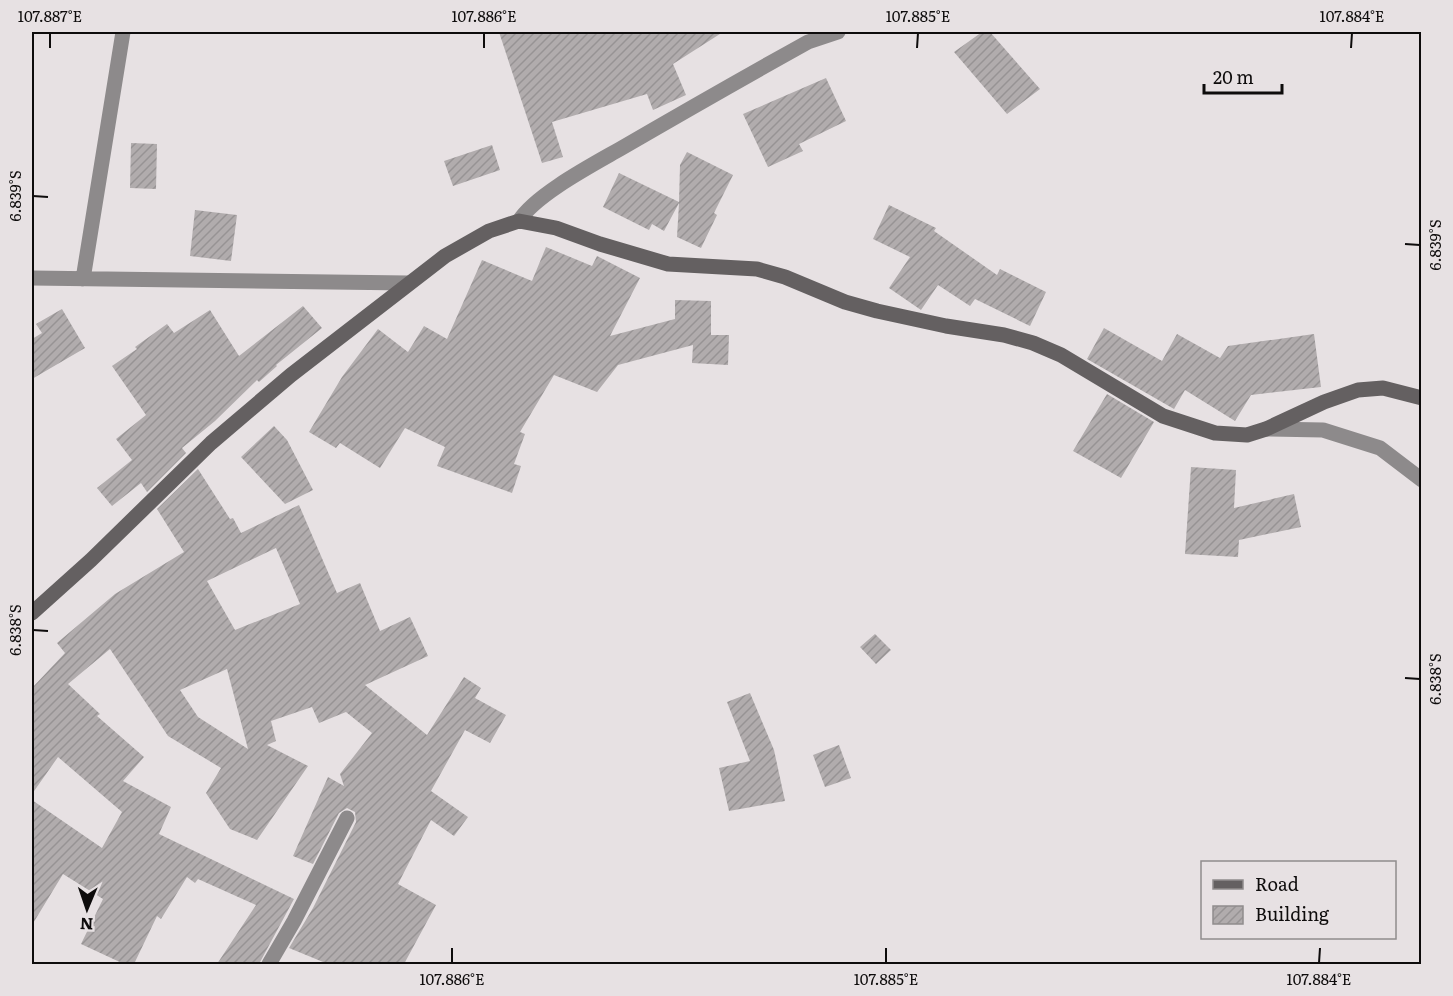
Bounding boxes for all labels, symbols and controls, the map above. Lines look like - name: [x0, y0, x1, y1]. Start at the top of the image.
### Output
- text: 107.887°E: [18, 4, 82, 27]
- text: 107.886°E: [452, 4, 516, 27]
- text: 107.885°E: [886, 4, 950, 27]
- text: 107.884°E: [1320, 4, 1384, 27]
- scale bar: [1204, 57, 1282, 95]
- text: 20 m: [1213, 63, 1254, 90]
- text: 6.839°S: [3, 170, 26, 222]
- text: 6.839°S: [1423, 219, 1446, 271]
- text: 6.838°S: [3, 604, 26, 656]
- text: 6.838°S: [1423, 653, 1446, 705]
- legend: [1201, 861, 1396, 939]
- text: Road: [1255, 870, 1299, 897]
- north arrow: [57, 879, 117, 939]
- text: Building: [1255, 900, 1330, 927]
- text: N: [79, 913, 94, 937]
- text: 107.886°E: [420, 967, 484, 990]
- text: 107.885°E: [854, 967, 918, 990]
- text: 107.884°E: [1287, 967, 1351, 990]

